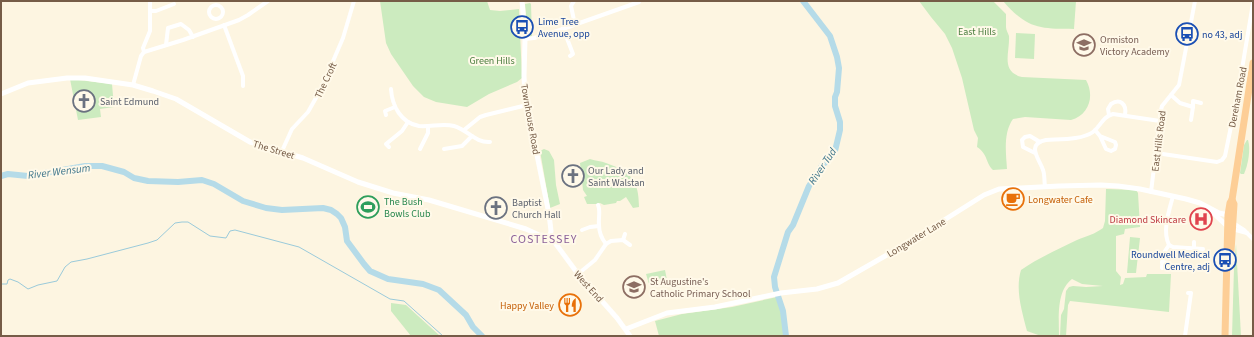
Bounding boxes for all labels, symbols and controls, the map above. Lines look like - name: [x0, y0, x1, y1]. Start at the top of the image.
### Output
- bus stop icon: Lime Tree Avenue, opp: [509, 14, 535, 40]
- place label: Lime Tree Avenue, opp: [538, 15, 590, 41]
- bus stop icon: no 43, adj: [1174, 21, 1200, 47]
- park label: East Hills: [958, 25, 996, 39]
- place label: no 43, adj: [1202, 28, 1242, 42]
- school or university icon: Ormiston Victory Academy: [1071, 32, 1097, 58]
- place label: Ormiston Victory Academy: [1100, 33, 1170, 59]
- park label: Green Hills: [469, 54, 515, 68]
- street label: The Croft: [311, 60, 340, 101]
- street label: Dereham Road: [1225, 66, 1251, 129]
- street label: Townhouse Road: [517, 83, 543, 156]
- church icon: Saint Edmund: [71, 88, 97, 114]
- place label: Saint Edmund: [100, 95, 159, 109]
- street label: East Hills Road: [1148, 110, 1170, 172]
- street label: The Street: [251, 137, 297, 163]
- water label: River Tud: [805, 144, 841, 187]
- water label: River Wensum: [27, 160, 91, 183]
- church icon: Our Lady and Saint Walstan: [560, 163, 586, 189]
- place label: Our Lady and Saint Walstan: [588, 164, 645, 190]
- cafe icon: Longwater Cafe: [1000, 186, 1026, 212]
- place label: Longwater Cafe: [1028, 193, 1093, 207]
- sports icon: The Bush Bowls Club: [355, 194, 381, 220]
- place label: The Bush Bowls Club: [384, 195, 431, 221]
- church icon: Baptist Church Hall: [483, 195, 509, 221]
- place label: Baptist Church Hall: [512, 196, 561, 222]
- hospital icon: Diamond Skincare: [1188, 206, 1214, 232]
- place label: Diamond Skincare: [1110, 213, 1186, 227]
- street label: Longwater Lane: [884, 215, 949, 261]
- district label: COSTESSEY: [510, 231, 578, 248]
- bus stop icon: Roundwell Medical Centre, adj: [1212, 247, 1238, 273]
- place label: Roundwell Medical Centre, adj: [1131, 248, 1210, 274]
- street label: West End: [570, 268, 606, 306]
- school or university icon: St Augustine's Catholic Primary School: [621, 274, 647, 300]
- place label: St Augustine's Catholic Primary School: [650, 275, 751, 301]
- restaurant icon: Happy Valley: [557, 292, 583, 318]
- place label: Happy Valley: [500, 299, 554, 313]

